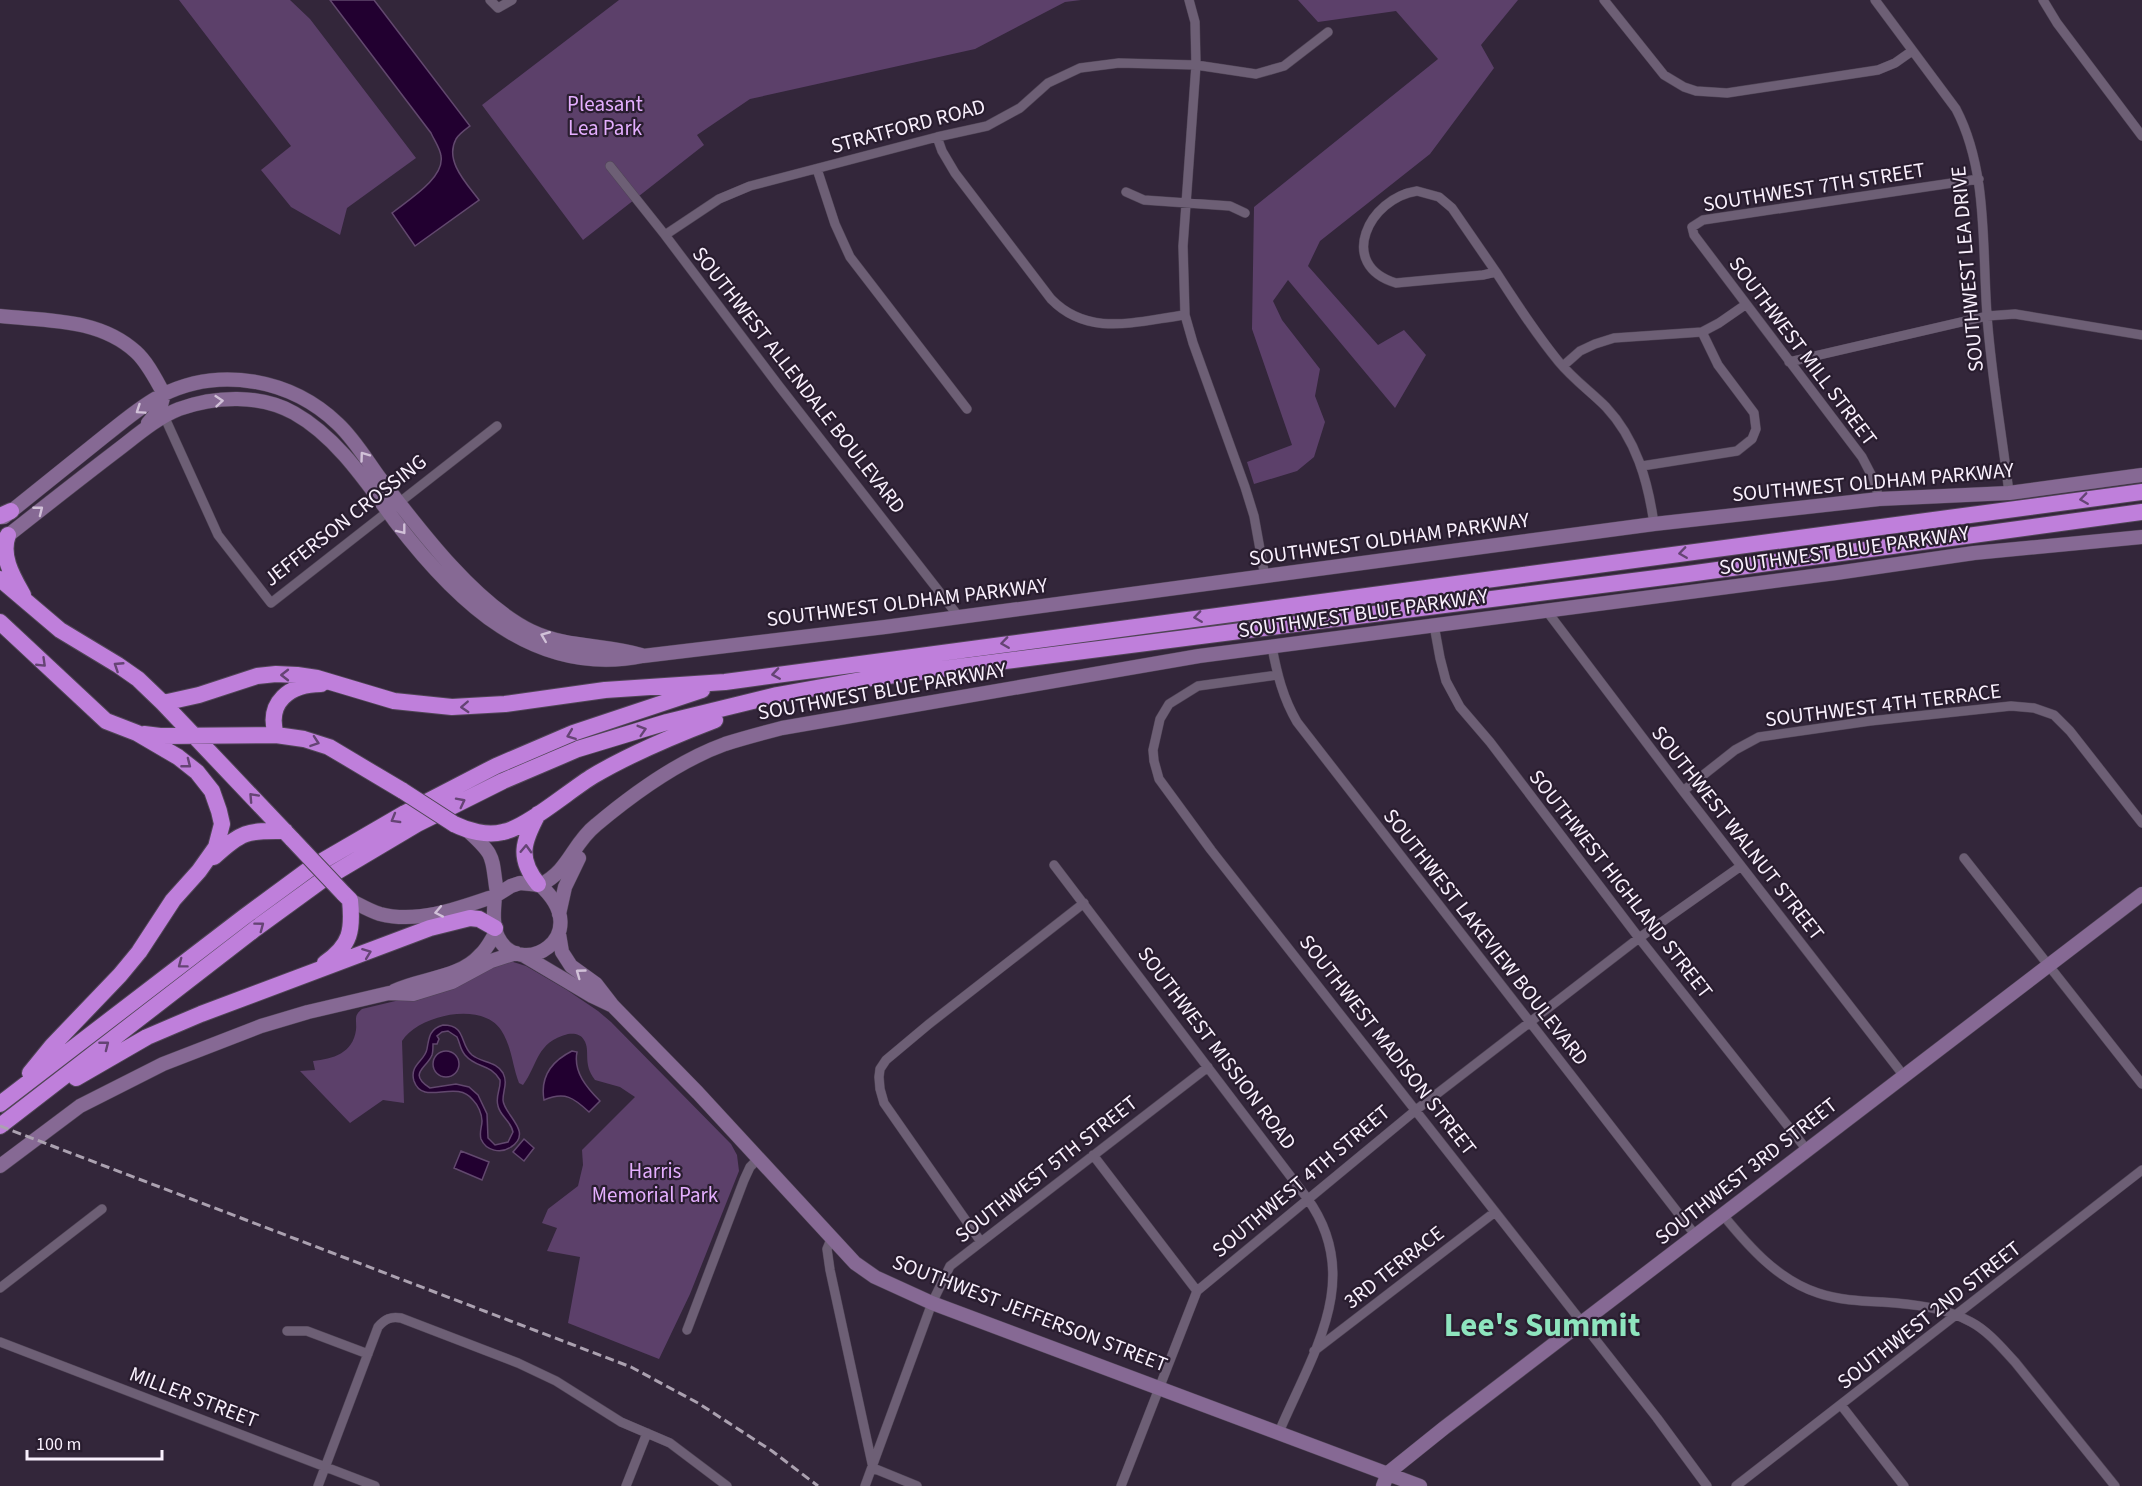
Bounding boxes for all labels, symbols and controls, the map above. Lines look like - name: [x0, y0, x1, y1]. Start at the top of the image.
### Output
- park label: Pleasant Lea Park: [567, 89, 643, 143]
- street label: STRATFORD ROAD: [828, 91, 988, 161]
- street label: SOUTHWEST 7TH STREET: [1701, 155, 1927, 219]
- street label: SOUTHWEST LEA DRIVE: [1943, 165, 1991, 373]
- street label: SOUTHWEST ALLENDALE BOULEVARD: [685, 240, 913, 520]
- street label: SOUTHWEST MILL STREET: [1722, 250, 1884, 452]
- one-way arrow: [215, 395, 224, 408]
- one-way arrow: [136, 403, 147, 414]
- street label: JEFFERSON CROSSING: [257, 447, 433, 593]
- one-way arrow: [360, 452, 371, 463]
- street label: SOUTHWEST OLDHAM PARKWAY: [1731, 455, 2016, 509]
- one-way arrow: [2079, 493, 2089, 505]
- street label: SOUTHWEST OLDHAM PARKWAY: [1247, 504, 1532, 574]
- one-way arrow: [33, 507, 44, 518]
- street label: SOUTHWEST BLUE PARKWAY: [1717, 517, 1972, 582]
- one-way arrow: [395, 523, 406, 534]
- one-way arrow: [1678, 546, 1687, 558]
- street label: SOUTHWEST OLDHAM PARKWAY: [765, 570, 1050, 634]
- street label: SOUTHWEST BLUE PARKWAY: [1236, 580, 1491, 645]
- one-way arrow: [1193, 611, 1202, 623]
- one-way arrow: [540, 631, 551, 643]
- one-way arrow: [1000, 637, 1009, 649]
- street label: SOUTHWEST BLUE PARKWAY: [755, 654, 1010, 728]
- one-way arrow: [35, 655, 46, 666]
- one-way arrow: [114, 661, 124, 673]
- one-way arrow: [772, 667, 781, 679]
- one-way arrow: [281, 668, 290, 681]
- street label: SOUTHWEST 4TH TERRACE: [1763, 676, 2003, 734]
- one-way arrow: [461, 700, 470, 713]
- street label: SOUTHWEST WALNUT STREET: [1644, 719, 1832, 947]
- one-way arrow: [636, 725, 647, 737]
- one-way arrow: [566, 728, 577, 740]
- one-way arrow: [309, 735, 320, 748]
- one-way arrow: [181, 756, 192, 767]
- street label: SOUTHWEST HIGHLAND STREET: [1522, 763, 1720, 1005]
- one-way arrow: [250, 794, 261, 805]
- one-way arrow: [455, 798, 466, 809]
- street label: SOUTHWEST LAKEVIEW BOULEVARD: [1376, 802, 1596, 1072]
- one-way arrow: [391, 811, 401, 823]
- one-way arrow: [520, 844, 532, 853]
- one-way arrow: [435, 905, 445, 918]
- one-way arrow: [253, 922, 264, 933]
- street label: SOUTHWEST MADISON STREET: [1292, 928, 1484, 1162]
- street label: SOUTHWEST MISSION ROAD: [1130, 940, 1304, 1156]
- one-way arrow: [361, 947, 371, 960]
- one-way arrow: [178, 957, 189, 968]
- one-way arrow: [576, 969, 587, 980]
- one-way arrow: [98, 1041, 109, 1052]
- street label: SOUTHWEST 5TH STREET: [948, 1088, 1144, 1250]
- street label: SOUTHWEST 3RD STREET: [1648, 1090, 1844, 1252]
- street label: SOUTHWEST 4TH STREET: [1205, 1097, 1397, 1265]
- park label: Harris Memorial Park: [592, 1156, 719, 1210]
- street label: 3RD TERRACE: [1338, 1218, 1450, 1316]
- street label: SOUTHWEST 2ND STREET: [1831, 1234, 2027, 1396]
- street label: SOUTHWEST JEFFERSON STREET: [888, 1247, 1172, 1379]
- district label: Lee's Summit: [1444, 1302, 1641, 1349]
- street label: MILLER STREET: [125, 1359, 263, 1435]
- scale bar: [27, 1423, 162, 1461]
- text: 100 m: [36, 1432, 81, 1457]

